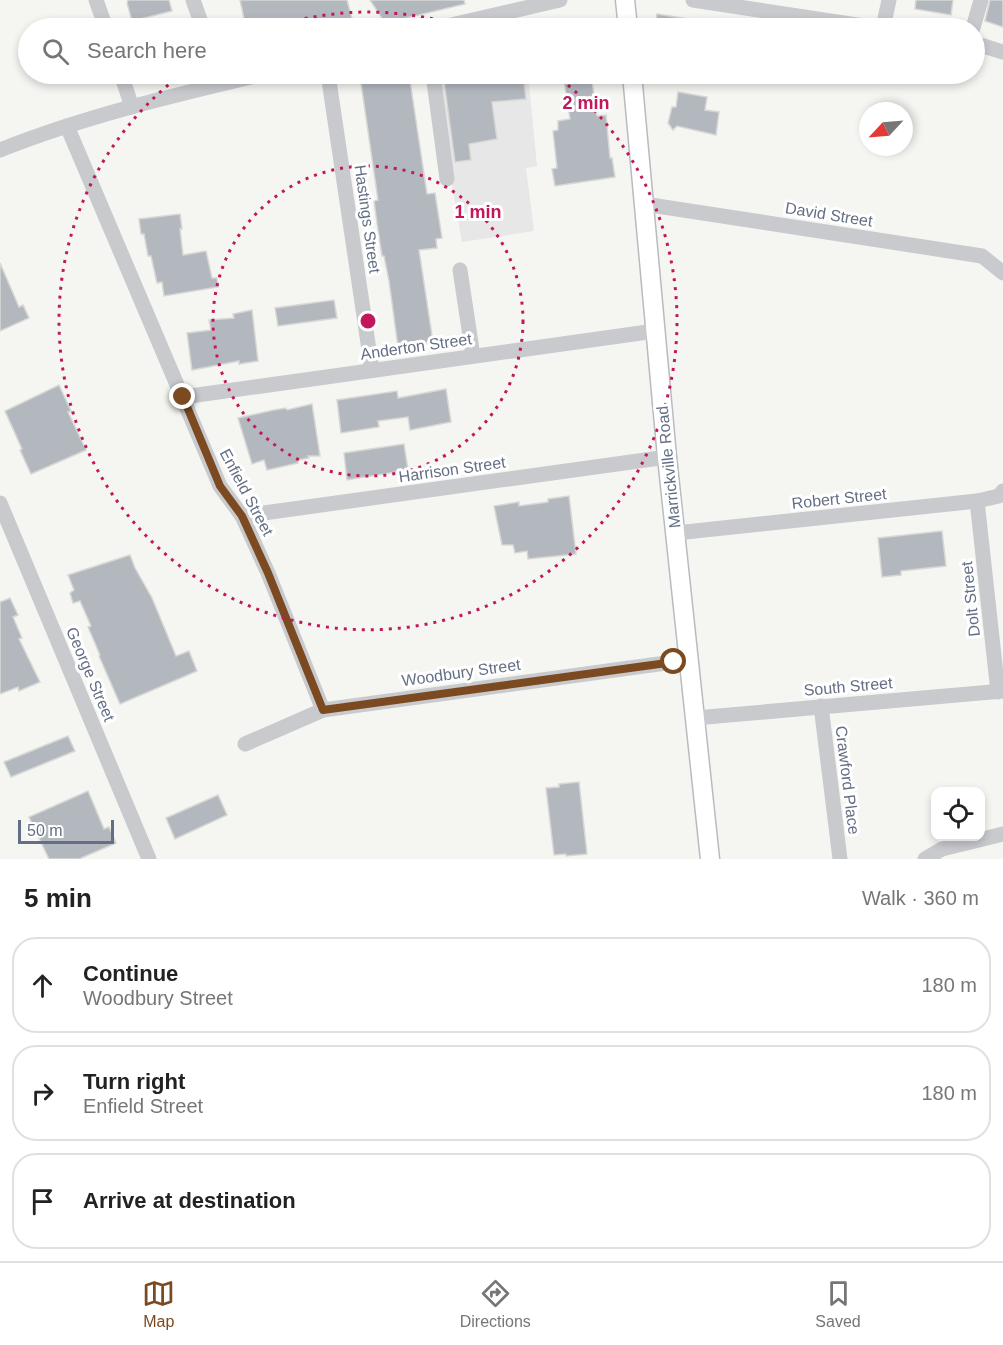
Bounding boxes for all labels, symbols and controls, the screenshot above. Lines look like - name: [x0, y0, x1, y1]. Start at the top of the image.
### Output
- search box: [18, 18, 985, 84]
- icon: search: [39, 35, 72, 68]
- text: Search here: [87, 38, 207, 63]
- text: 2 min: [562, 93, 610, 113]
- north arrow: [859, 102, 913, 156]
- street label: Hastings Street: [351, 164, 384, 275]
- street label: David Street: [784, 199, 874, 230]
- text: 1 min: [454, 202, 502, 222]
- centre of rings: [358, 311, 378, 331]
- street label: Anderton Street: [359, 330, 473, 363]
- route end: [169, 383, 195, 409]
- street label: Marrickville Road: [654, 405, 683, 529]
- street label: Enfield Street: [217, 446, 277, 539]
- street label: Harrison Street: [398, 454, 507, 485]
- street label: Robert Street: [791, 485, 888, 512]
- street label: Dolt Street: [958, 560, 983, 637]
- street label: George Street: [63, 625, 118, 724]
- route start: [660, 648, 686, 674]
- street label: Woodbury Street: [401, 656, 522, 689]
- street label: South Street: [803, 674, 894, 699]
- street label: Crawford Place: [832, 725, 863, 835]
- map controls: [931, 787, 985, 841]
- button: locate: [931, 787, 985, 841]
- scale bar: [18, 817, 114, 844]
- text: 50 m: [27, 822, 63, 839]
- text: 5 min: [24, 883, 92, 913]
- text: Walk · 360 m: [862, 887, 979, 909]
- text: Continue: [83, 961, 178, 986]
- icon: ahead: [26, 969, 59, 1002]
- text: 180 m: [921, 974, 977, 996]
- text: Woodbury Street: [83, 987, 233, 1009]
- text: Turn right: [83, 1069, 185, 1094]
- icon: right: [26, 1077, 59, 1110]
- text: 180 m: [921, 1082, 977, 1104]
- text: Enfield Street: [83, 1095, 203, 1117]
- icon: arrive: [26, 1185, 59, 1218]
- text: Arrive at destination: [83, 1188, 296, 1213]
- tab: Map: [142, 1277, 175, 1331]
- tab: Directions: [460, 1277, 531, 1331]
- tab: Saved: [815, 1277, 861, 1331]

